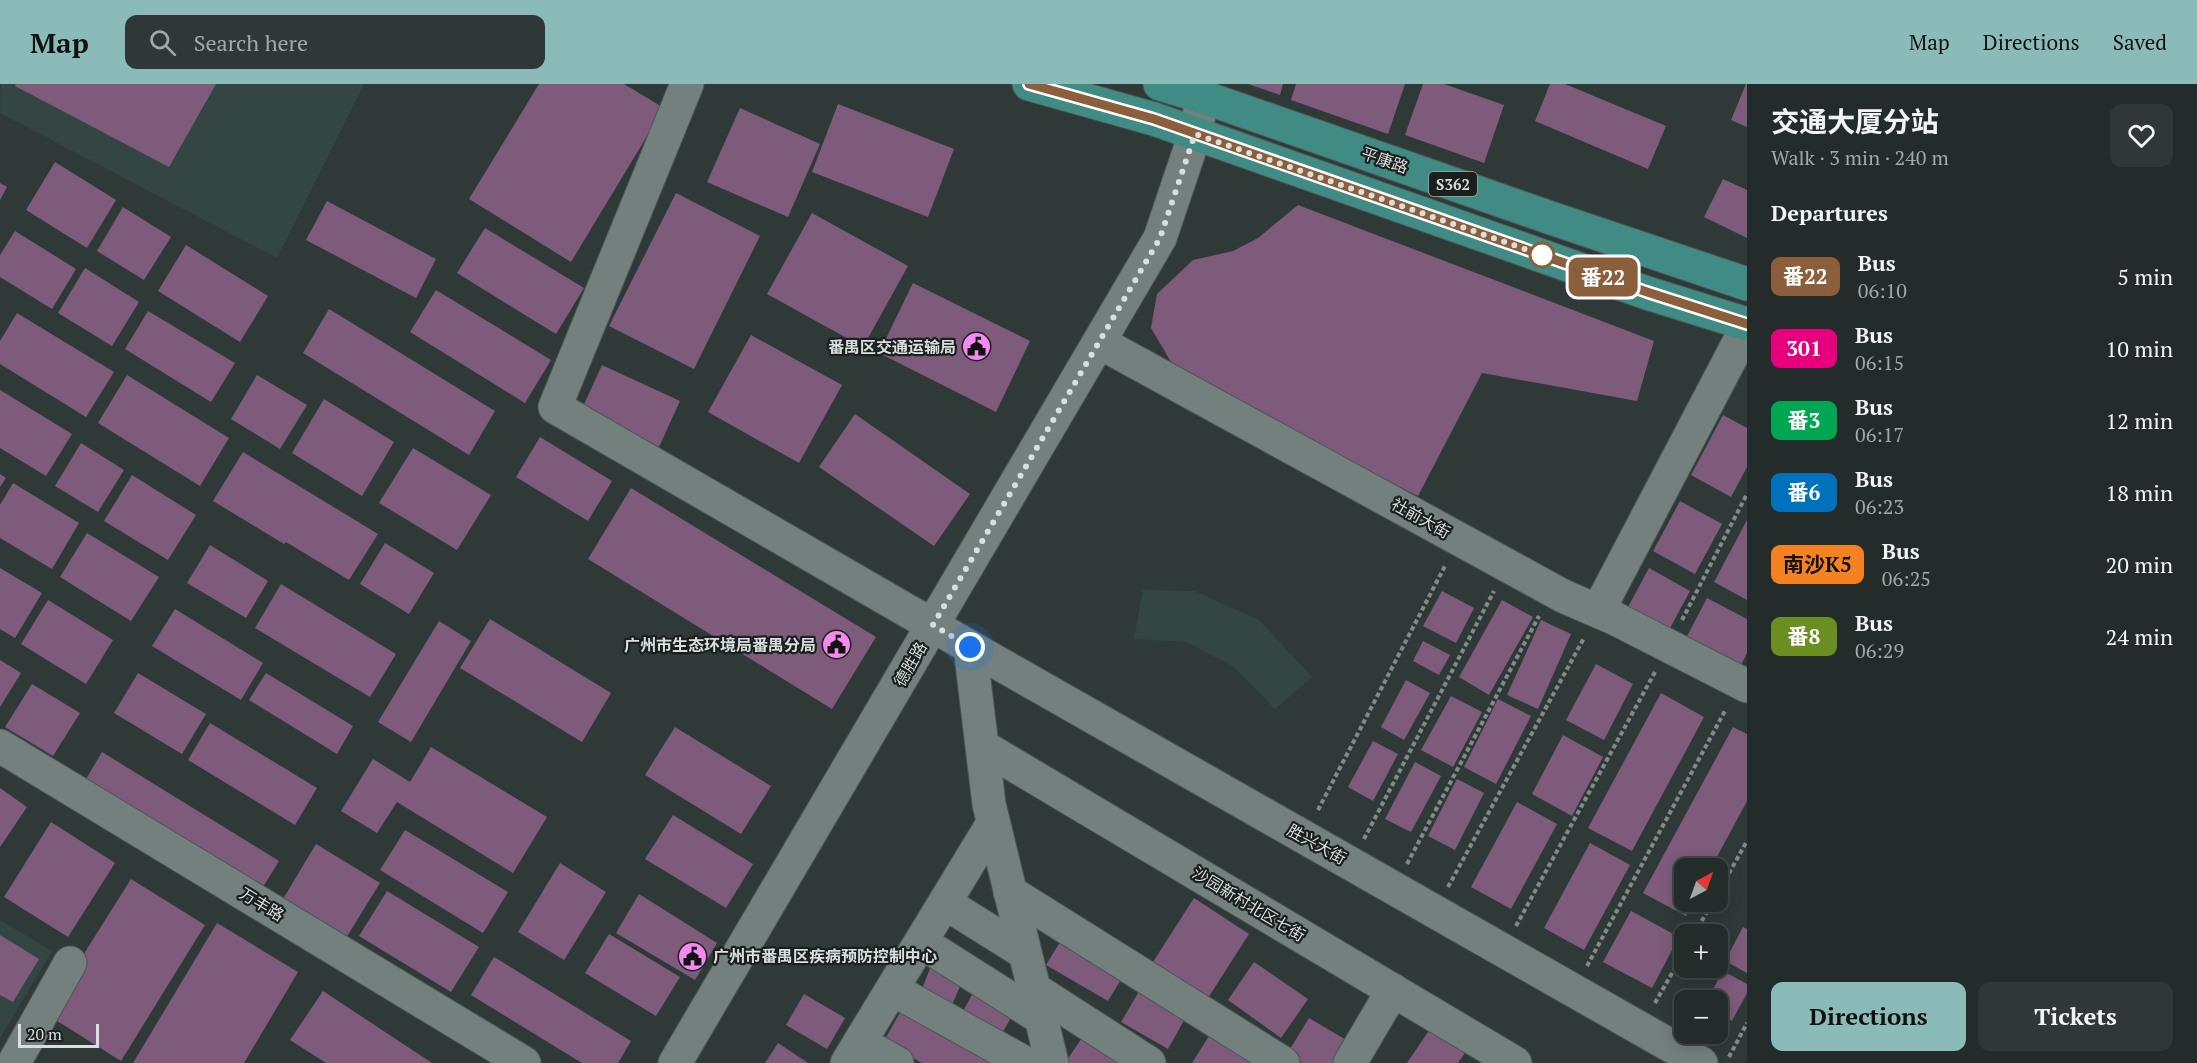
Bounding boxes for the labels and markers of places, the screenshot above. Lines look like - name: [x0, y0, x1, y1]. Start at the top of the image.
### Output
- unlabelled marker: [1529, 242, 1555, 268]
- public building icon: 番禺区交通运输局: [961, 331, 993, 363]
- place label: 番禺区交通运输局: [828, 336, 956, 358]
- public building icon: 广州市生态环境局番禺分局: [821, 629, 853, 661]
- place label: 广州市生态环境局番禺分局: [624, 634, 816, 656]
- public building icon: 广州市番禺区疾病预防控制中心: [676, 940, 708, 972]
- place label: 广州市番禺区疾病预防控制中心: [713, 945, 937, 967]

